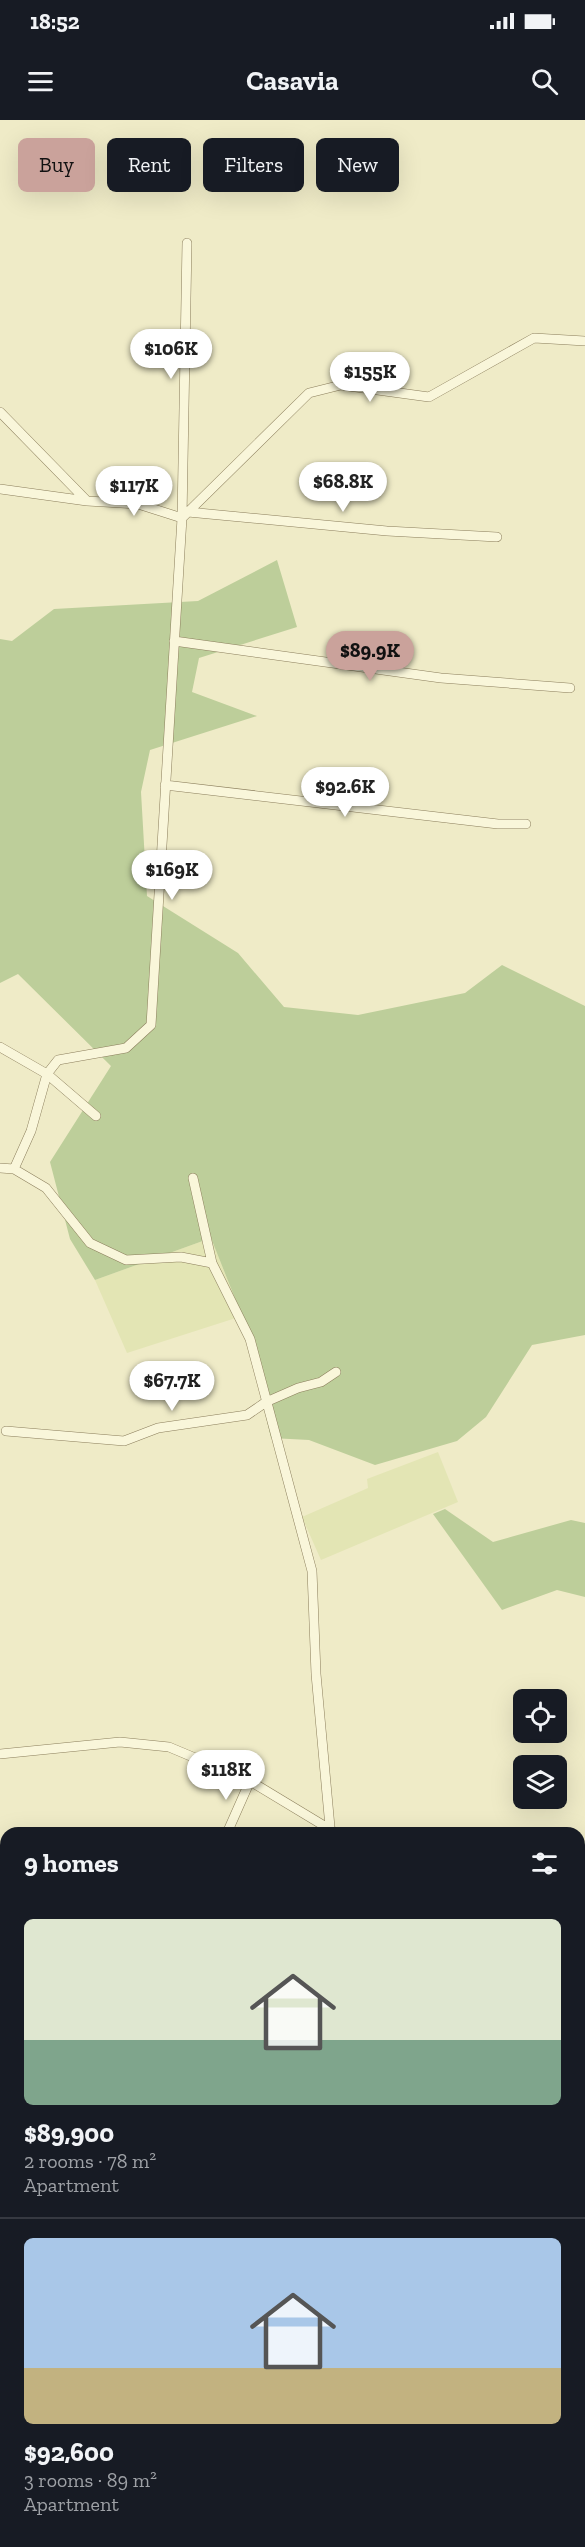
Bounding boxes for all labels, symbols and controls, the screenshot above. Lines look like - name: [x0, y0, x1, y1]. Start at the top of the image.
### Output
- text: 18:52: [30, 8, 80, 35]
- icon: menu: [24, 65, 57, 98]
- text: Casavia: [246, 65, 339, 97]
- icon: search: [528, 65, 561, 98]
- chip: Buy: [18, 138, 95, 192]
- chip: Rent: [107, 138, 191, 192]
- chip: Filters: [203, 138, 304, 192]
- chip: New: [316, 138, 399, 192]
- pin: $106K: [129, 329, 213, 380]
- text: $106K: [144, 336, 198, 360]
- pin: $155K: [328, 352, 412, 403]
- text: $155K: [344, 359, 396, 383]
- pin: $68.8K: [294, 462, 392, 513]
- pin: $117K: [92, 466, 176, 517]
- text: $68.8K: [313, 469, 373, 493]
- text: $117K: [110, 473, 158, 497]
- pin: $89.9K: [321, 631, 419, 682]
- text: $89.9K: [340, 638, 400, 662]
- pin: $92.6K: [296, 767, 394, 818]
- text: $92.6K: [315, 774, 375, 798]
- pin: $169K: [130, 850, 214, 901]
- text: $169K: [146, 857, 198, 881]
- pin: $67.7K: [123, 1361, 221, 1412]
- text: $67.7K: [143, 1368, 201, 1392]
- map controls: [513, 1689, 567, 1809]
- button: locate: [513, 1689, 567, 1743]
- pin: $118K: [184, 1750, 268, 1801]
- button: layers: [513, 1755, 567, 1809]
- text: $118K: [201, 1757, 251, 1781]
- text: 9 homes: [24, 1847, 119, 1879]
- icon: filters: [528, 1847, 561, 1880]
- icon: home: [239, 1958, 347, 2066]
- text: $89,900: [24, 2117, 114, 2149]
- text: 2 rooms · 78 m²: [24, 2149, 156, 2173]
- text: Apartment: [24, 2173, 119, 2197]
- icon: home: [239, 2277, 347, 2385]
- text: $92,600: [24, 2436, 114, 2468]
- text: 3 rooms · 89 m²: [24, 2468, 157, 2492]
- text: Apartment: [24, 2492, 119, 2516]

